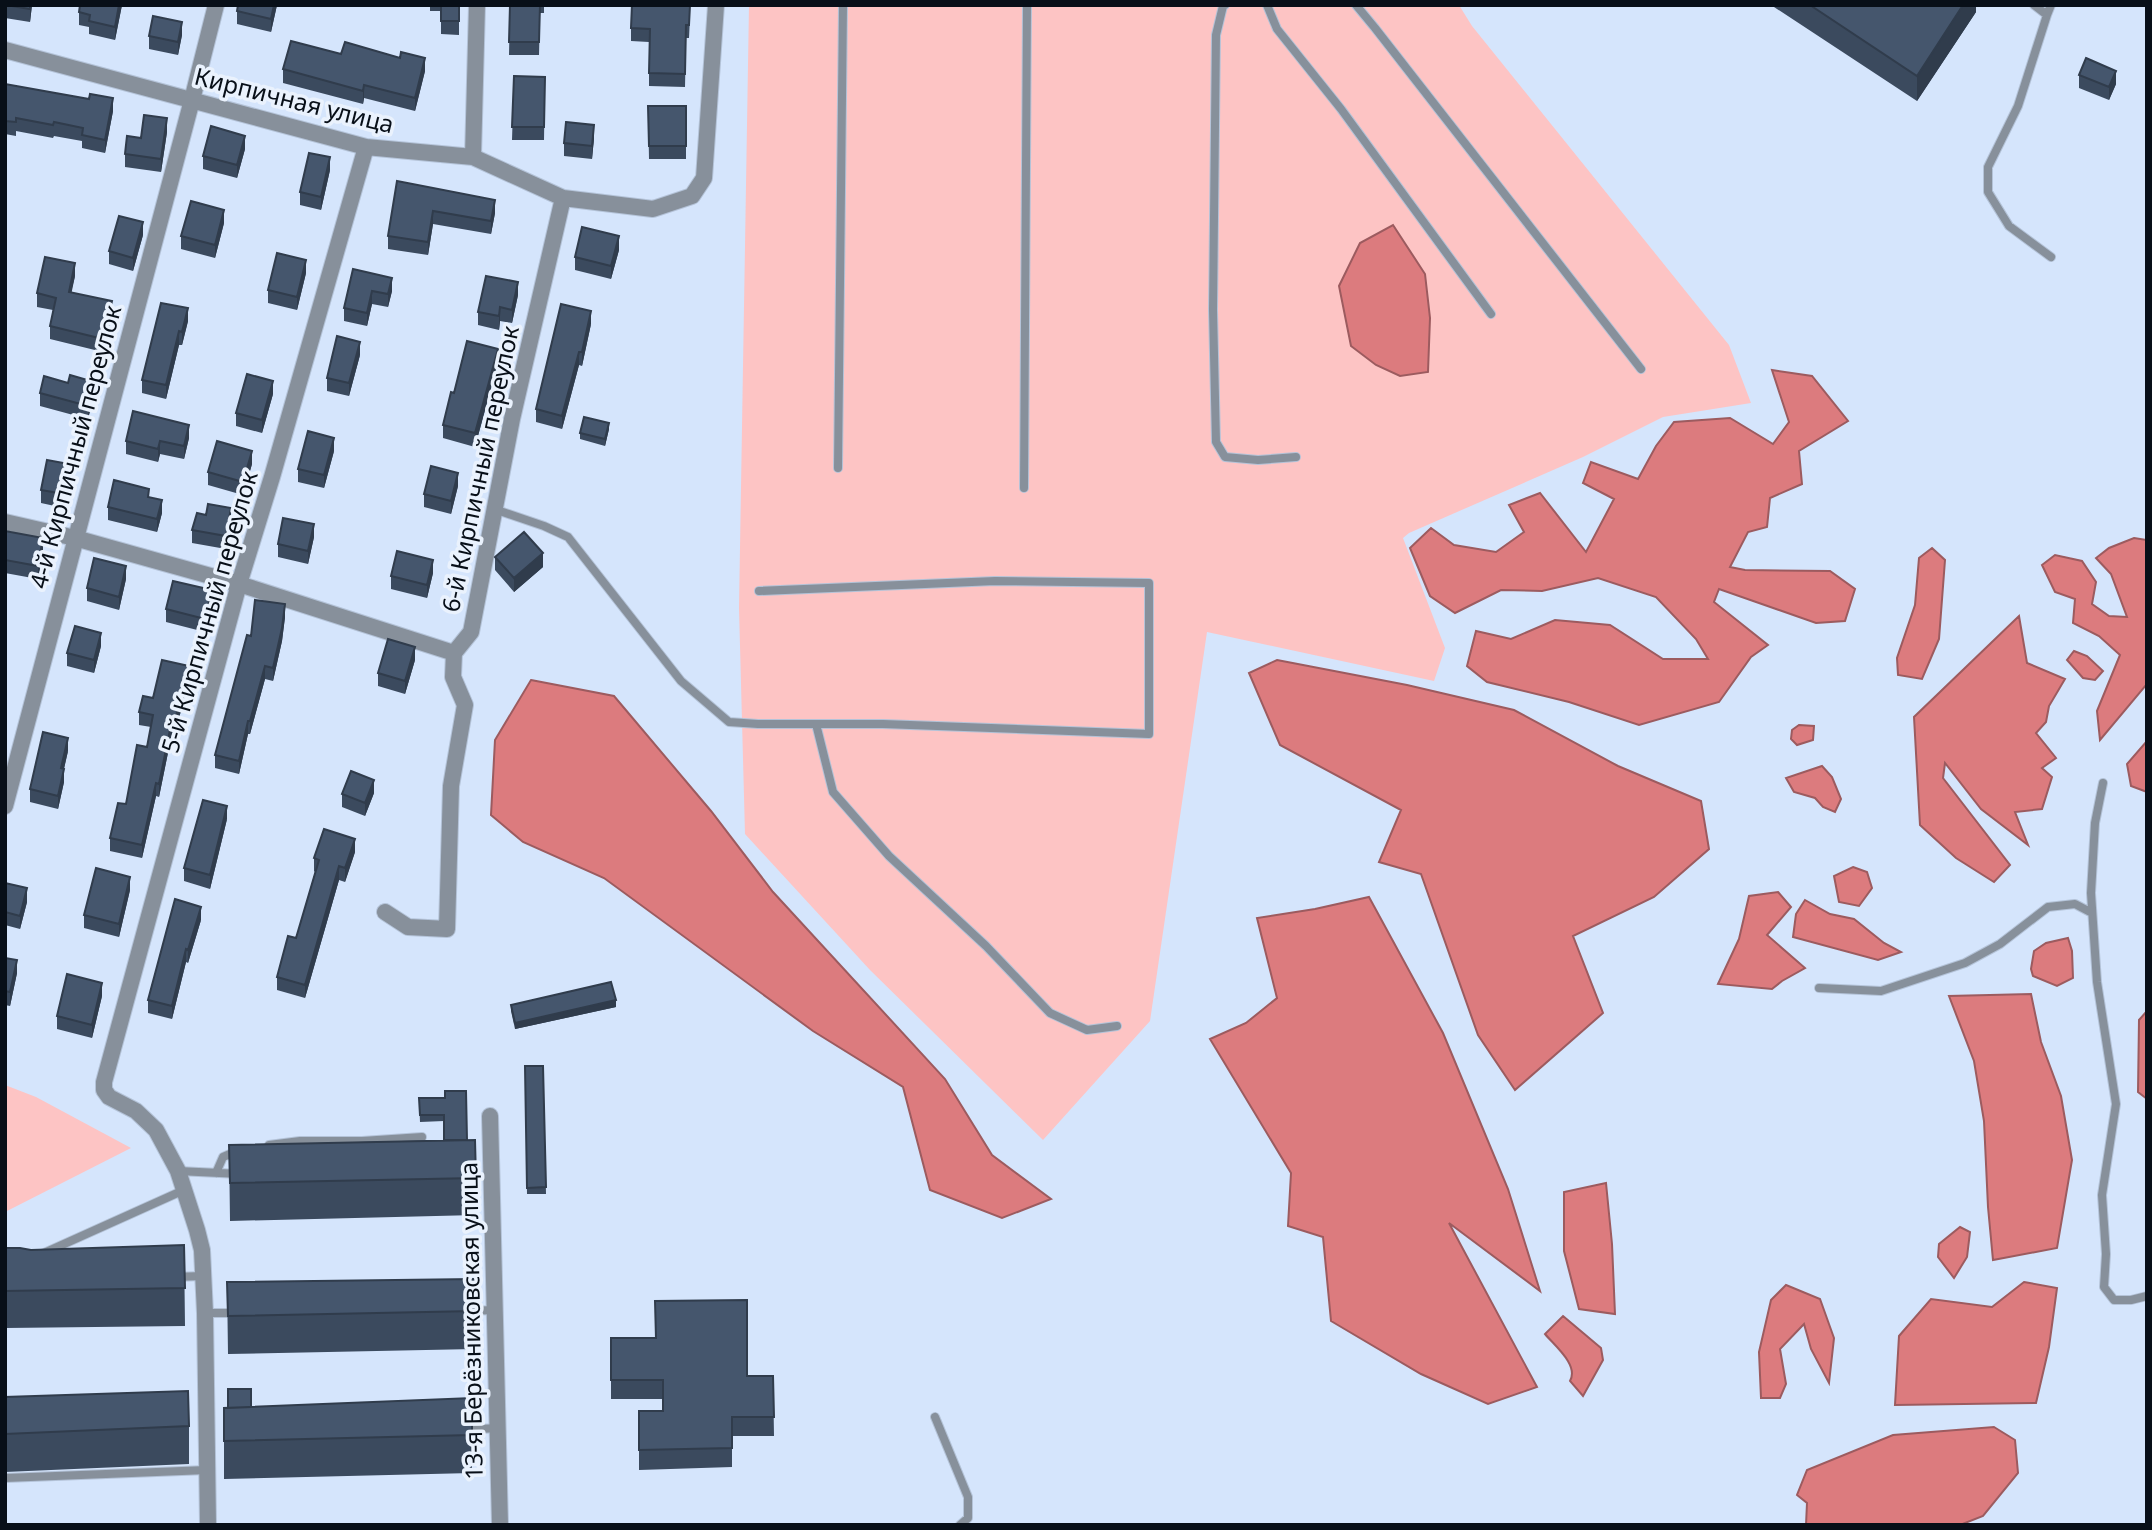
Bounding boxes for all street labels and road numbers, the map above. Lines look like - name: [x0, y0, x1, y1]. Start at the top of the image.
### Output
- street label: Кирпичная улица: [191, 59, 397, 140]
- street label: 4-й Кирпичный переулок: [21, 301, 128, 592]
- street label: 6-й Кирпичный переулок: [433, 322, 526, 615]
- street label: 5-й Кирпичный переулок: [152, 467, 265, 756]
- street label: 13-я Берёзниковская улица: [451, 1162, 490, 1480]

